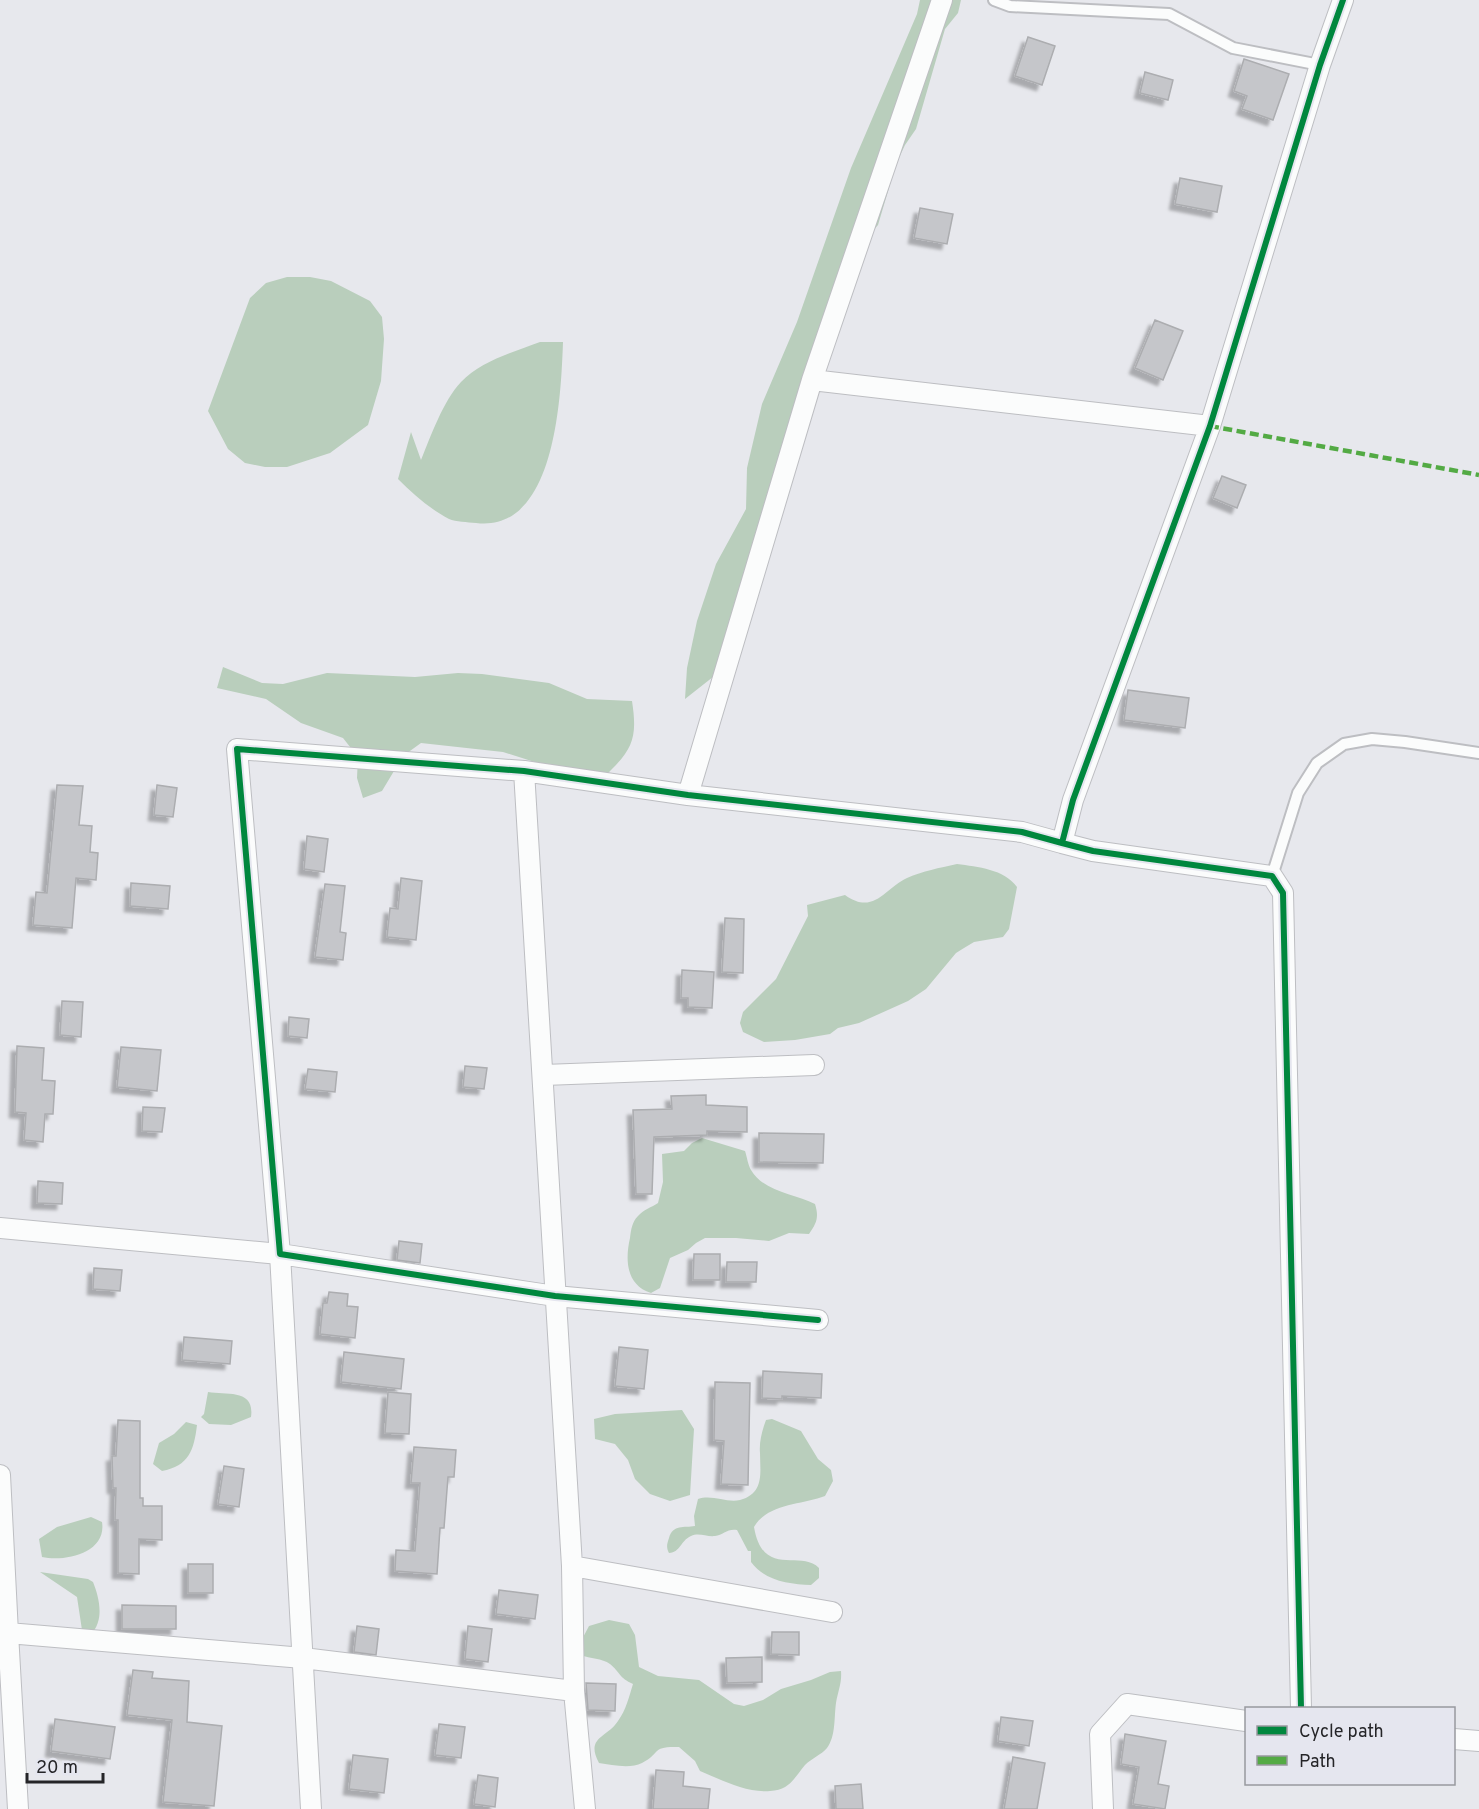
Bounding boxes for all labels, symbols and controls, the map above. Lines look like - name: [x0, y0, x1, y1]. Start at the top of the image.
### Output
- legend: [1245, 1707, 1455, 1785]
- text: Cycle path: [1299, 1721, 1384, 1744]
- scale bar: [27, 1746, 104, 1784]
- text: Path: [1299, 1751, 1336, 1774]
- text: 20 m: [36, 1757, 78, 1780]

